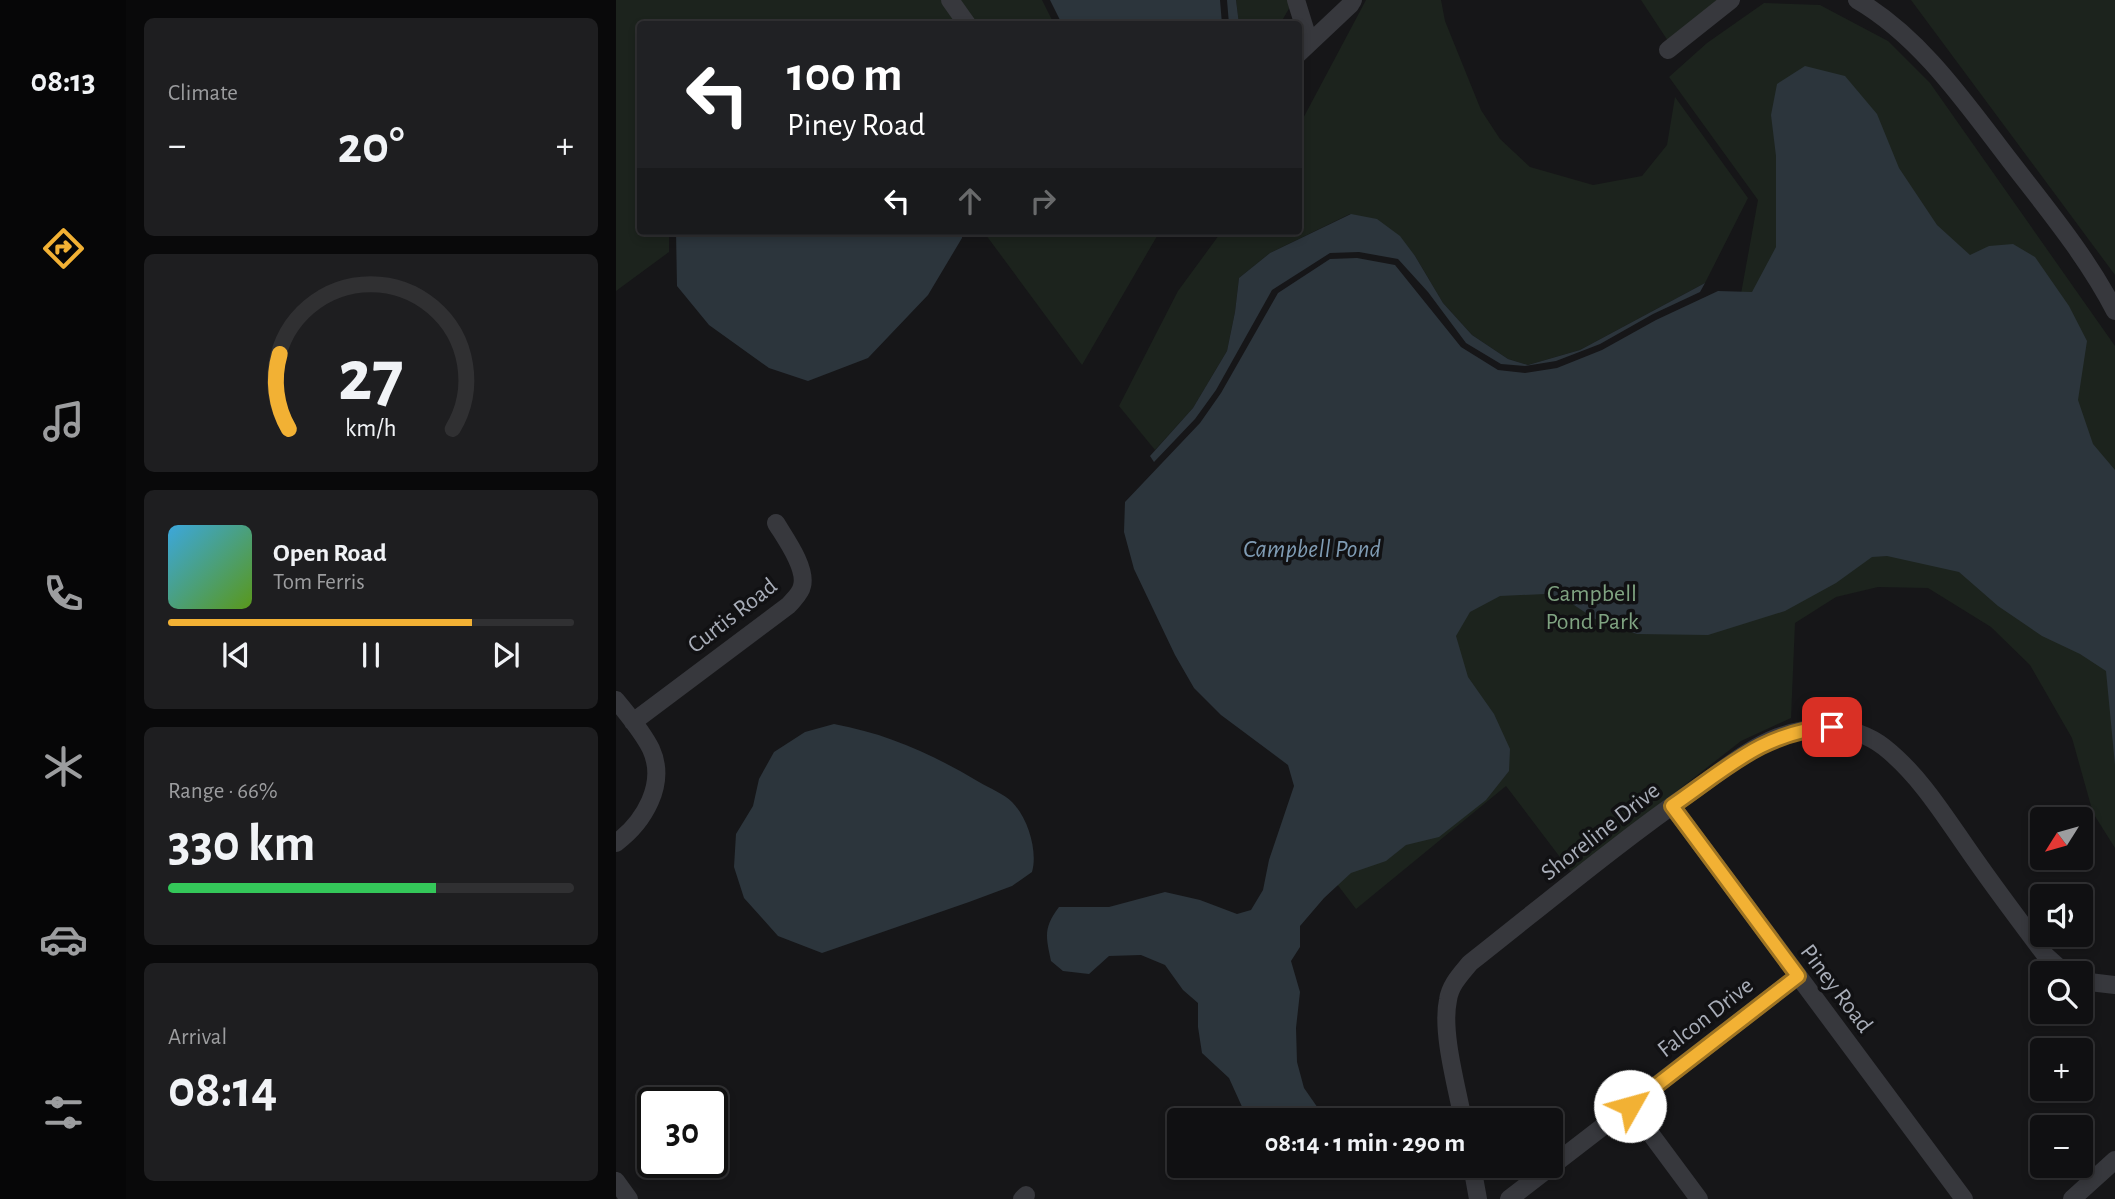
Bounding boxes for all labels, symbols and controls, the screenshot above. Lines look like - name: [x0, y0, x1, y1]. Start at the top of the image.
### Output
- icon: left: [672, 49, 763, 140]
- text: 100 m: [787, 51, 903, 100]
- text: 08:13: [30, 65, 96, 97]
- text: Climate: [168, 82, 238, 105]
- text: Piney Road: [787, 109, 925, 141]
- text: 20°: [338, 120, 404, 172]
- text: −: [168, 127, 186, 165]
- text: +: [556, 127, 574, 165]
- icon: left: [878, 182, 916, 220]
- icon: ahead: [951, 182, 989, 220]
- icon: right: [1024, 182, 1062, 220]
- icon: directions: [39, 224, 88, 273]
- text: 27: [338, 342, 404, 415]
- icon: music: [39, 397, 88, 446]
- text: km/h: [345, 416, 397, 441]
- water label: Campbell Pond: [1243, 536, 1382, 562]
- text: Open Road: [273, 540, 387, 566]
- icon: phone: [39, 569, 88, 618]
- text: Tom Ferris: [273, 571, 365, 594]
- street label: Curtis Road: [683, 574, 782, 658]
- park label: Campbell Pond Park: [1545, 582, 1639, 634]
- icon: previous: [217, 636, 255, 674]
- icon: pause: [352, 636, 390, 674]
- icon: next: [487, 636, 525, 674]
- pin: [1802, 697, 1862, 757]
- icon: arrive: [1813, 708, 1851, 746]
- icon: climate: [39, 742, 88, 791]
- street label: Shoreline Drive: [1537, 778, 1664, 885]
- text: Range · 66%: [168, 780, 278, 803]
- north arrow: [2030, 807, 2093, 870]
- map controls: [2030, 807, 2093, 1178]
- text: 330 km: [168, 818, 315, 870]
- button: sound: [2030, 884, 2093, 947]
- icon: car: [39, 915, 88, 964]
- street label: Piney Road: [1795, 940, 1877, 1037]
- button: search: [2030, 961, 2093, 1024]
- street label: Falcon Drive: [1653, 973, 1758, 1062]
- text: Arrival: [168, 1026, 227, 1049]
- button: +: [2030, 1038, 2093, 1101]
- text: 08:14: [168, 1064, 278, 1116]
- position arrow: [1593, 1069, 1667, 1143]
- speed limit sign: 30: [637, 1087, 728, 1178]
- icon: filters: [39, 1088, 88, 1137]
- button: −: [2030, 1115, 2093, 1178]
- text: 08:14 · 1 min · 290 m: [1265, 1130, 1465, 1156]

